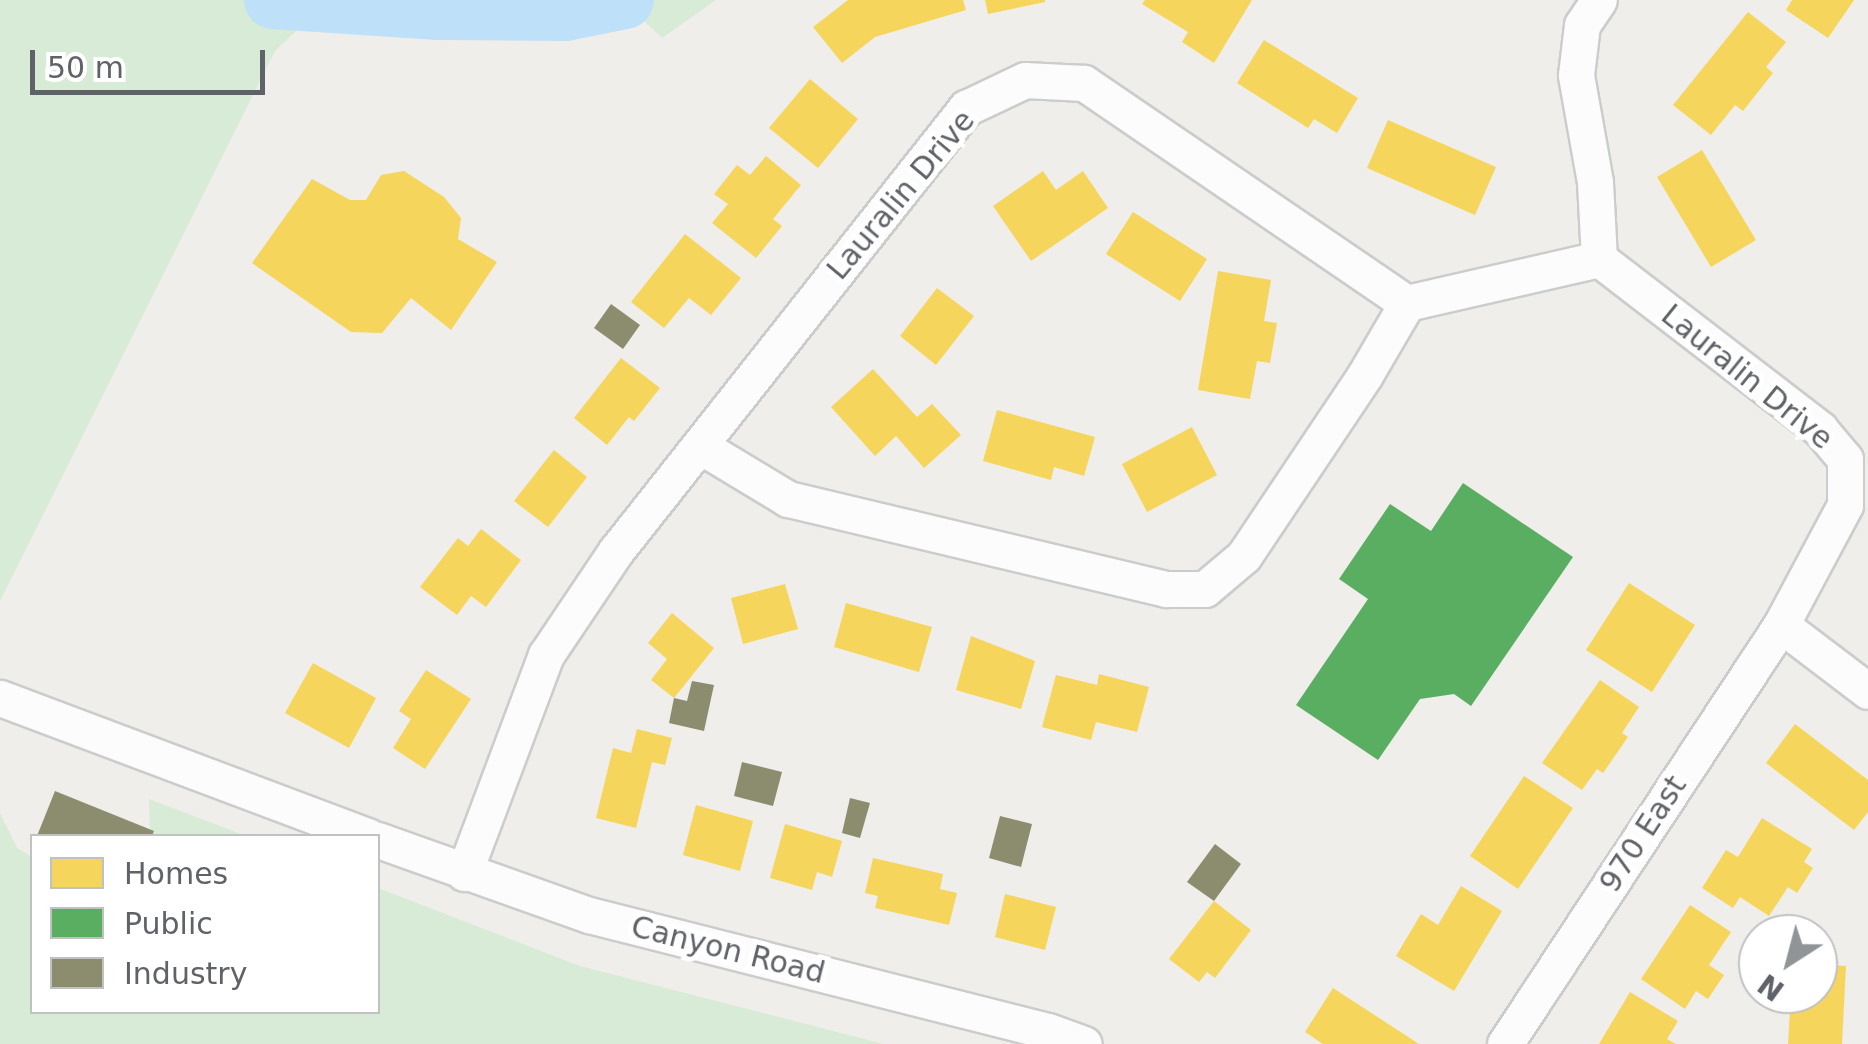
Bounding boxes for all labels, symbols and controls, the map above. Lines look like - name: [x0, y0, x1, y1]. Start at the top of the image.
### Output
- scale bar: [35, 30, 270, 92]
- text: 50 m: [47, 50, 124, 85]
- street label: Lauralin Drive: [820, 103, 982, 287]
- street label: Lauralin Drive: [1654, 297, 1840, 457]
- street label: 970 East: [1592, 769, 1694, 899]
- legend: [30, 834, 380, 1014]
- text: Homes: [124, 856, 228, 891]
- text: Public: [124, 906, 213, 941]
- street label: Canyon Road: [627, 909, 829, 991]
- north arrow: [1738, 914, 1838, 1014]
- text: Industry: [124, 956, 247, 991]
- text: N: [1752, 967, 1790, 1007]

